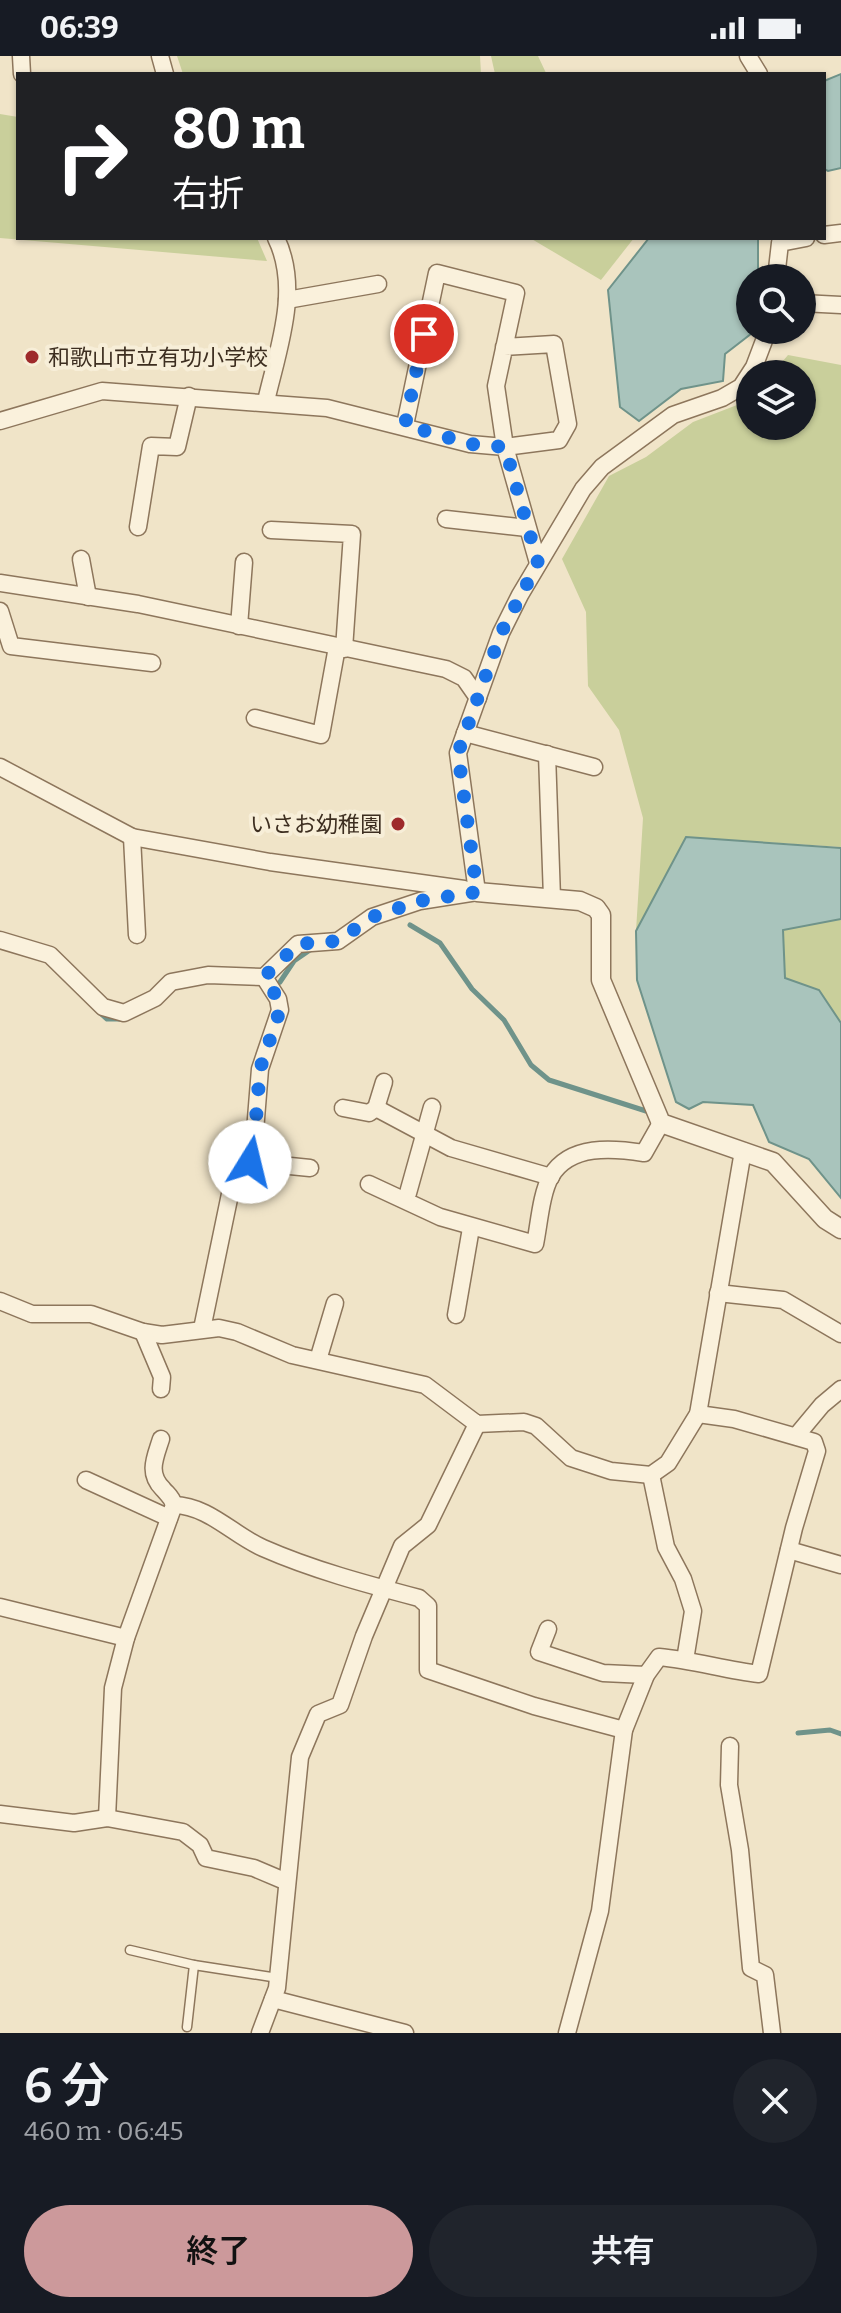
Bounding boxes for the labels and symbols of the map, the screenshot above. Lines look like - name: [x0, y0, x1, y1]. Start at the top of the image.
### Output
- pin: [390, 300, 458, 368]
- place label: 和歌山市立有功小学校: [48, 344, 268, 371]
- marker: 和歌山市立有功小学校: [23, 348, 41, 366]
- place label: いさお幼稚園: [250, 811, 382, 838]
- marker: いさお幼稚園: [389, 815, 407, 833]
- position arrow: [208, 1120, 292, 1204]

